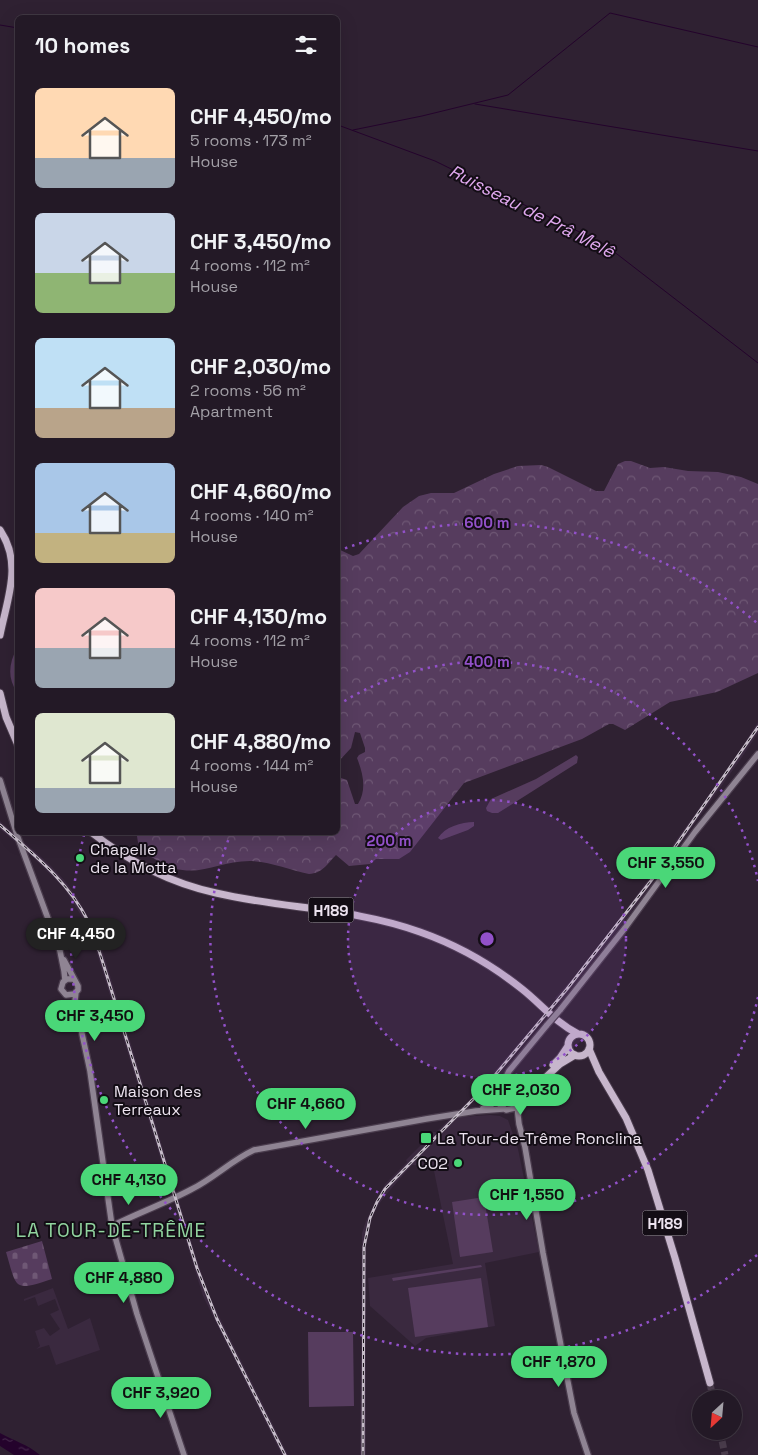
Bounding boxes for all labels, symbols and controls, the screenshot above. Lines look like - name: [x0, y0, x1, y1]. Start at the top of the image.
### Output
- icon: filters: [292, 31, 320, 59]
- text: 10 homes: [35, 32, 130, 59]
- text: CHF 4,450/mo: [190, 103, 332, 130]
- icon: home: [75, 108, 135, 168]
- text: 5 rooms · 173 m²: [190, 130, 312, 151]
- text: House: [190, 151, 238, 172]
- water label: Ruisseau de Prâ Melê: [445, 159, 620, 263]
- text: CHF 3,450/mo: [190, 228, 331, 255]
- icon: home: [75, 233, 135, 293]
- text: 4 rooms · 112 m²: [190, 255, 310, 276]
- text: House: [190, 276, 238, 297]
- text: CHF 2,030/mo: [190, 353, 331, 380]
- icon: home: [75, 358, 135, 418]
- text: 2 rooms · 56 m²: [190, 380, 306, 401]
- text: Apartment: [190, 401, 273, 422]
- text: CHF 4,660/mo: [190, 478, 332, 505]
- icon: home: [75, 483, 135, 543]
- text: 4 rooms · 140 m²: [190, 505, 314, 526]
- text: 600 m: [464, 513, 510, 532]
- text: House: [190, 526, 238, 547]
- text: CHF 4,130/mo: [190, 603, 327, 630]
- icon: home: [75, 608, 135, 668]
- text: 4 rooms · 112 m²: [190, 630, 310, 651]
- text: House: [190, 651, 238, 672]
- text: 400 m: [464, 652, 510, 671]
- text: CHF 4,880/mo: [190, 728, 331, 755]
- icon: home: [75, 733, 135, 793]
- text: 4 rooms · 144 m²: [190, 755, 313, 776]
- text: House: [190, 776, 238, 797]
- text: 200 m: [367, 831, 411, 850]
- place label: Chapelle de la Motta: [90, 839, 177, 878]
- pin: CHF 3,550: [609, 846, 723, 889]
- marker: Chapelle de la Motta: [74, 852, 86, 864]
- text: CHF 3,550: [627, 852, 705, 873]
- road number: H189: [308, 898, 354, 922]
- pin: CHF 4,450: [19, 918, 133, 960]
- text: CHF 4,450: [37, 923, 115, 944]
- centre of rings: [478, 930, 496, 948]
- pin: CHF 3,450: [38, 1000, 152, 1042]
- text: CHF 3,450: [56, 1005, 134, 1026]
- pin: CHF 2,030: [464, 1074, 578, 1116]
- text: CHF 2,030: [482, 1079, 560, 1100]
- place label: Maison des Terreaux: [114, 1081, 201, 1120]
- pin: CHF 4,660: [249, 1088, 363, 1130]
- text: CHF 4,660: [267, 1093, 345, 1114]
- marker: Maison des Terreaux: [98, 1094, 110, 1106]
- place label: La Tour-de-Trême Ronclina: [437, 1128, 642, 1149]
- marker: La Tour-de-Trême Ronclina: [419, 1131, 433, 1145]
- place label: CO2: [417, 1153, 448, 1174]
- marker: CO2: [452, 1157, 464, 1169]
- pin: CHF 4,130: [72, 1164, 186, 1206]
- text: CHF 4,130: [92, 1169, 166, 1190]
- pin: CHF 1,550: [470, 1178, 584, 1221]
- text: CHF 1,550: [490, 1184, 564, 1205]
- road number: H189: [642, 1210, 688, 1236]
- district label: LA TOUR-DE-TRÊME: [16, 1218, 206, 1243]
- pin: CHF 4,880: [67, 1262, 181, 1304]
- text: CHF 4,880: [85, 1267, 163, 1288]
- pin: CHF 1,870: [502, 1346, 616, 1388]
- text: CHF 1,870: [522, 1351, 596, 1372]
- pin: CHF 3,920: [104, 1376, 218, 1419]
- text: CHF 3,920: [122, 1382, 200, 1403]
- north arrow: [692, 1390, 742, 1440]
- map controls: [692, 1390, 742, 1440]

